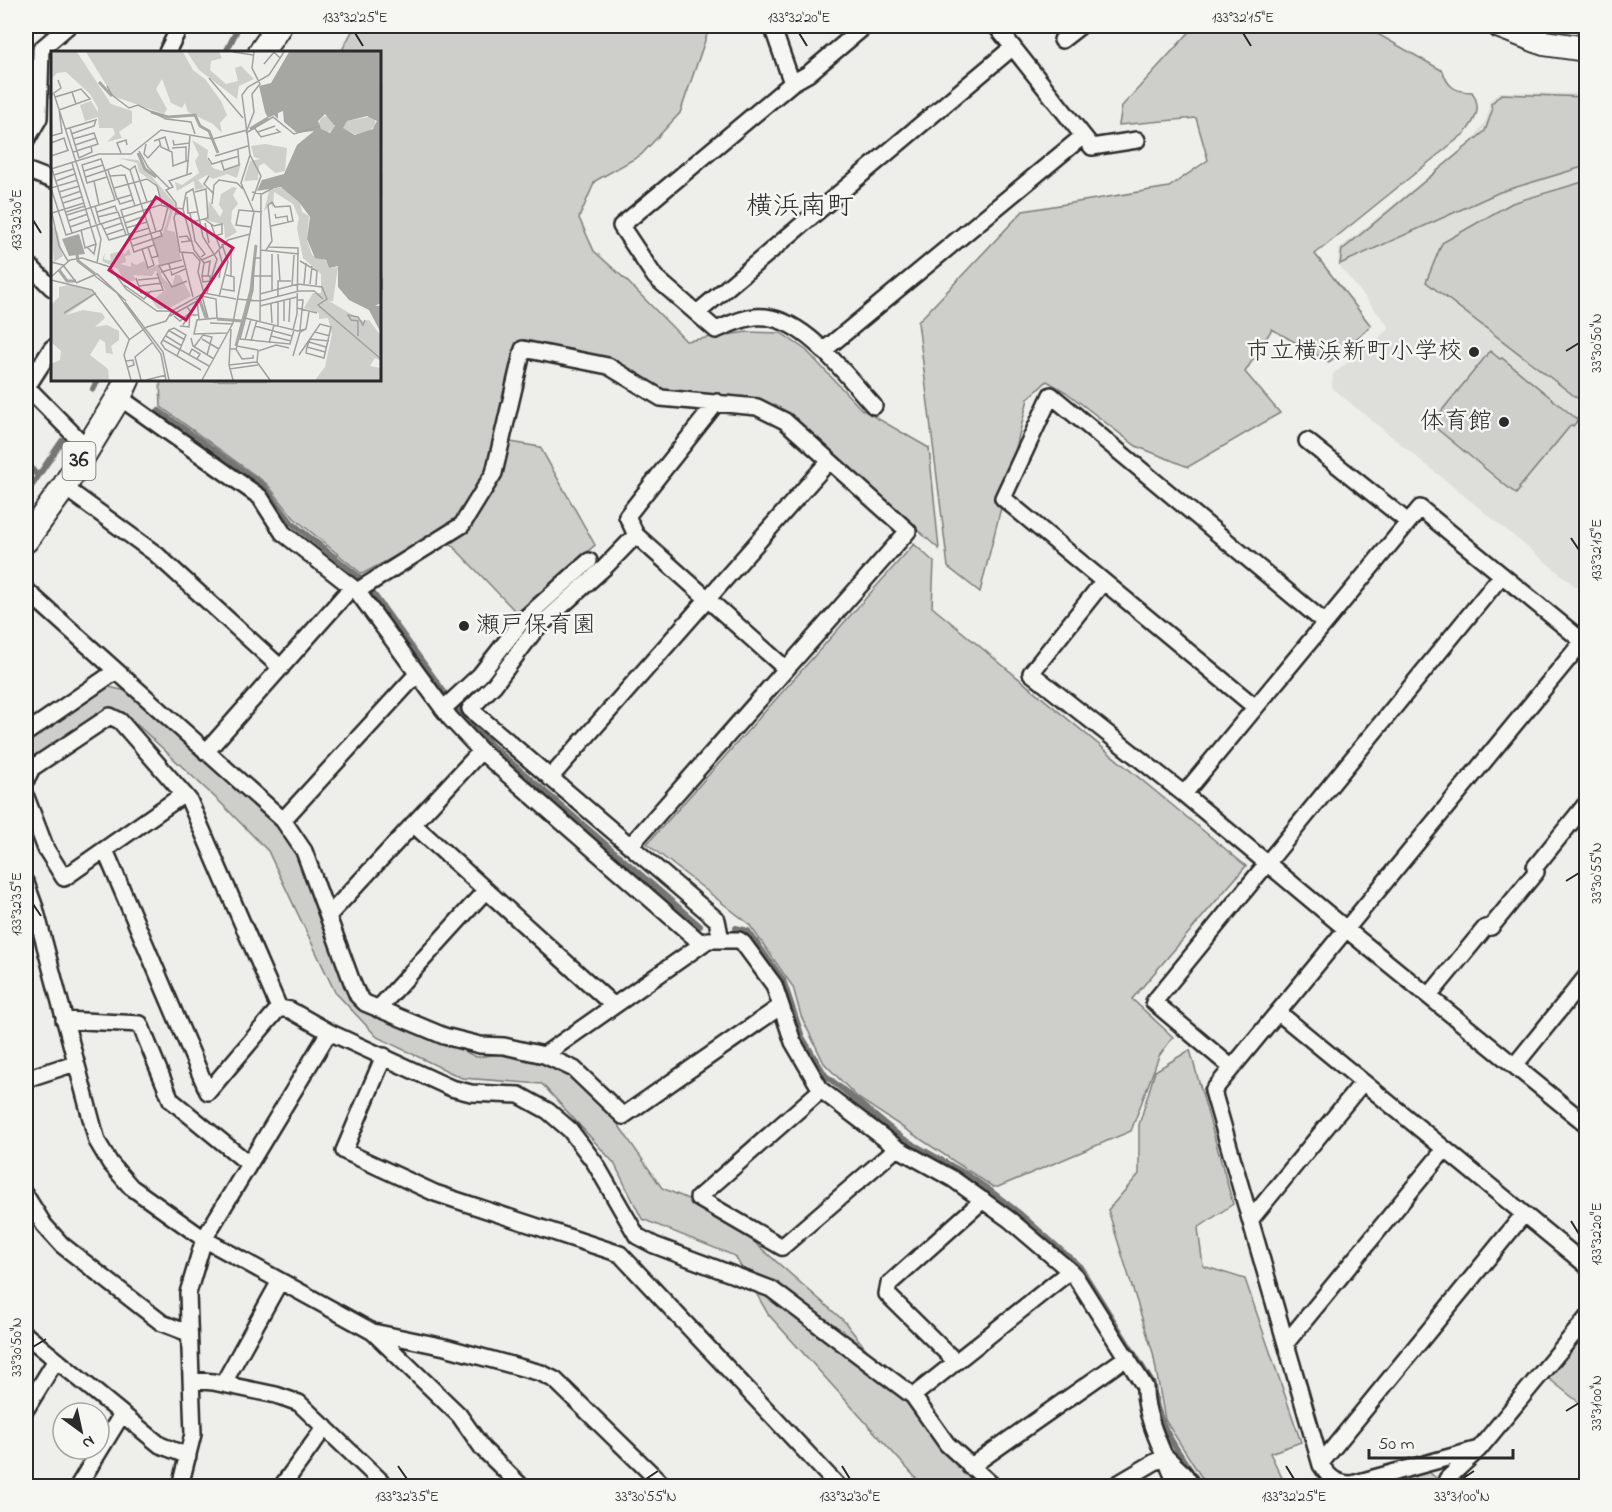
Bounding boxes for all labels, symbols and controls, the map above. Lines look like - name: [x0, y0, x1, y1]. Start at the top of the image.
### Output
- text: 133°32'25"E: [322, 7, 388, 29]
- text: 133°32'20"E: [768, 7, 830, 29]
- text: 133°32'15"E: [1212, 7, 1274, 29]
- inset map: [51, 51, 381, 381]
- district label: 横浜南町: [746, 188, 854, 227]
- text: 133°32'30"E: [6, 189, 28, 251]
- text: 33°30'50"N: [1586, 313, 1608, 373]
- place label: 市立横浜新町小学校: [1246, 335, 1462, 370]
- marker: 市立横浜新町小学校: [1467, 345, 1481, 359]
- place label: 体育館: [1420, 405, 1492, 440]
- marker: 体育館: [1497, 415, 1511, 429]
- road number: 36: [62, 442, 96, 480]
- text: 133°32'15"E: [1586, 519, 1608, 581]
- place label: 瀬戸保育園: [476, 609, 596, 644]
- marker: 瀬戸保育園: [457, 619, 471, 633]
- text: 33°30'55"N: [1586, 842, 1608, 904]
- text: 133°32'35"E: [6, 872, 28, 936]
- text: 133°32'20"E: [1586, 1203, 1608, 1265]
- text: 33°30'50"N: [6, 1317, 28, 1377]
- text: 33°31'00"N: [1586, 1375, 1608, 1431]
- north arrow: [51, 1401, 111, 1461]
- scale bar: [1369, 1422, 1513, 1460]
- text: N: [77, 1429, 99, 1455]
- text: 50 m: [1378, 1432, 1415, 1458]
- text: 133°32'35"E: [375, 1486, 439, 1508]
- text: 33°30'55"N: [615, 1486, 677, 1508]
- text: 133°32'30"E: [819, 1486, 881, 1508]
- text: 133°32'25"E: [1261, 1486, 1327, 1508]
- text: 33°31'00"N: [1434, 1486, 1490, 1508]

